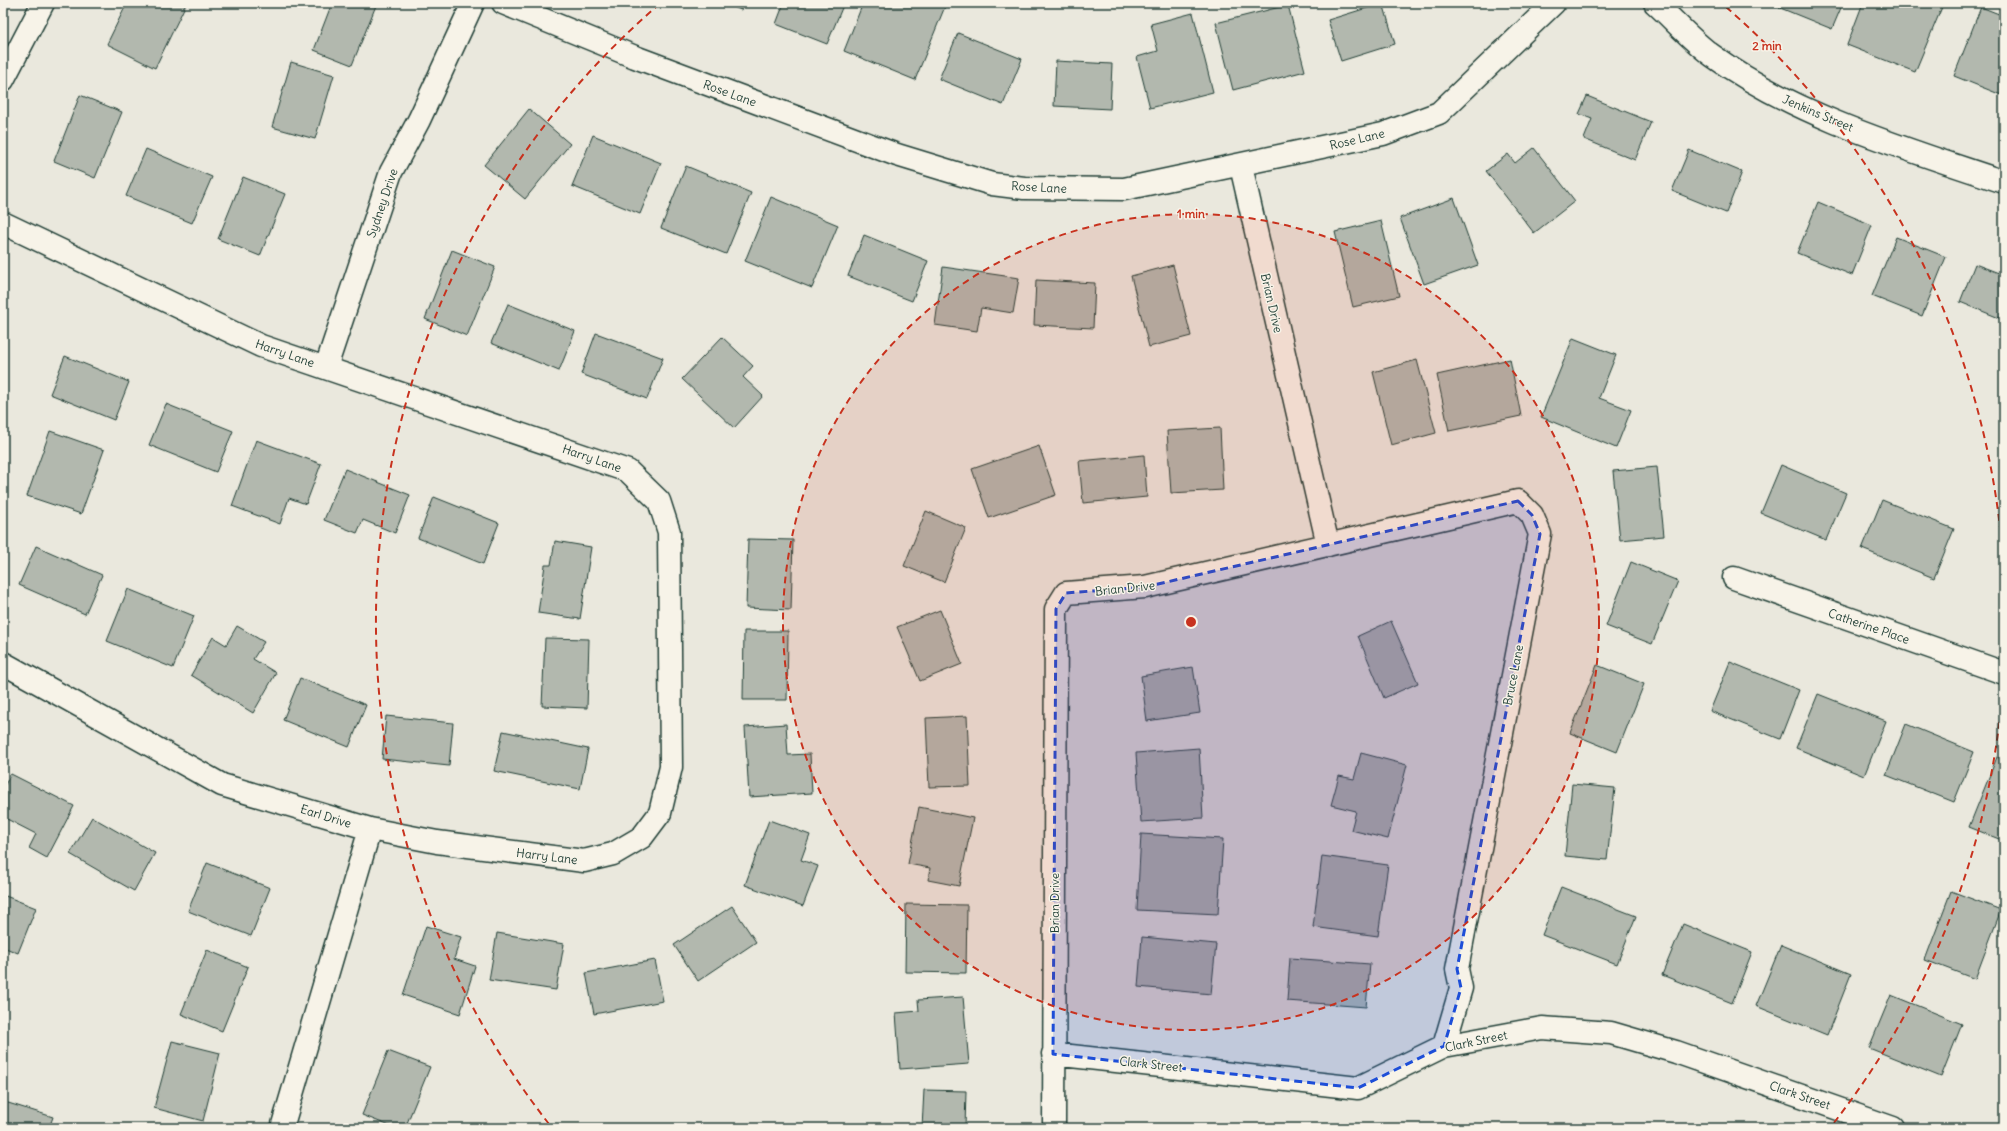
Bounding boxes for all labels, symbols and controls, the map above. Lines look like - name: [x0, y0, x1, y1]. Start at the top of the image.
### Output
- text: 2 min: [1752, 38, 1782, 53]
- street label: Rose Lane: [701, 76, 759, 110]
- street label: Jenkins Street: [1780, 91, 1856, 135]
- street label: Rose Lane: [1328, 125, 1386, 153]
- street label: Sydney Drive: [363, 167, 401, 239]
- street label: Rose Lane: [1011, 178, 1067, 196]
- text: 1 min: [1177, 206, 1205, 221]
- street label: Brian Drive: [1258, 272, 1286, 334]
- street label: Harry Lane: [253, 336, 317, 370]
- street label: Harry Lane: [560, 441, 624, 475]
- street label: Brian Drive: [1094, 577, 1156, 599]
- street label: Catherine Place: [1826, 605, 1912, 647]
- centre of rings: [1184, 615, 1198, 629]
- street label: Bruce Lane: [1500, 643, 1526, 707]
- street label: Earl Drive: [299, 801, 353, 831]
- street label: Harry Lane: [515, 845, 579, 867]
- street label: Brian Drive: [1047, 873, 1062, 933]
- street label: Clark Street: [1443, 1027, 1509, 1055]
- street label: Clark Street: [1119, 1053, 1183, 1075]
- street label: Clark Street: [1768, 1078, 1832, 1112]

